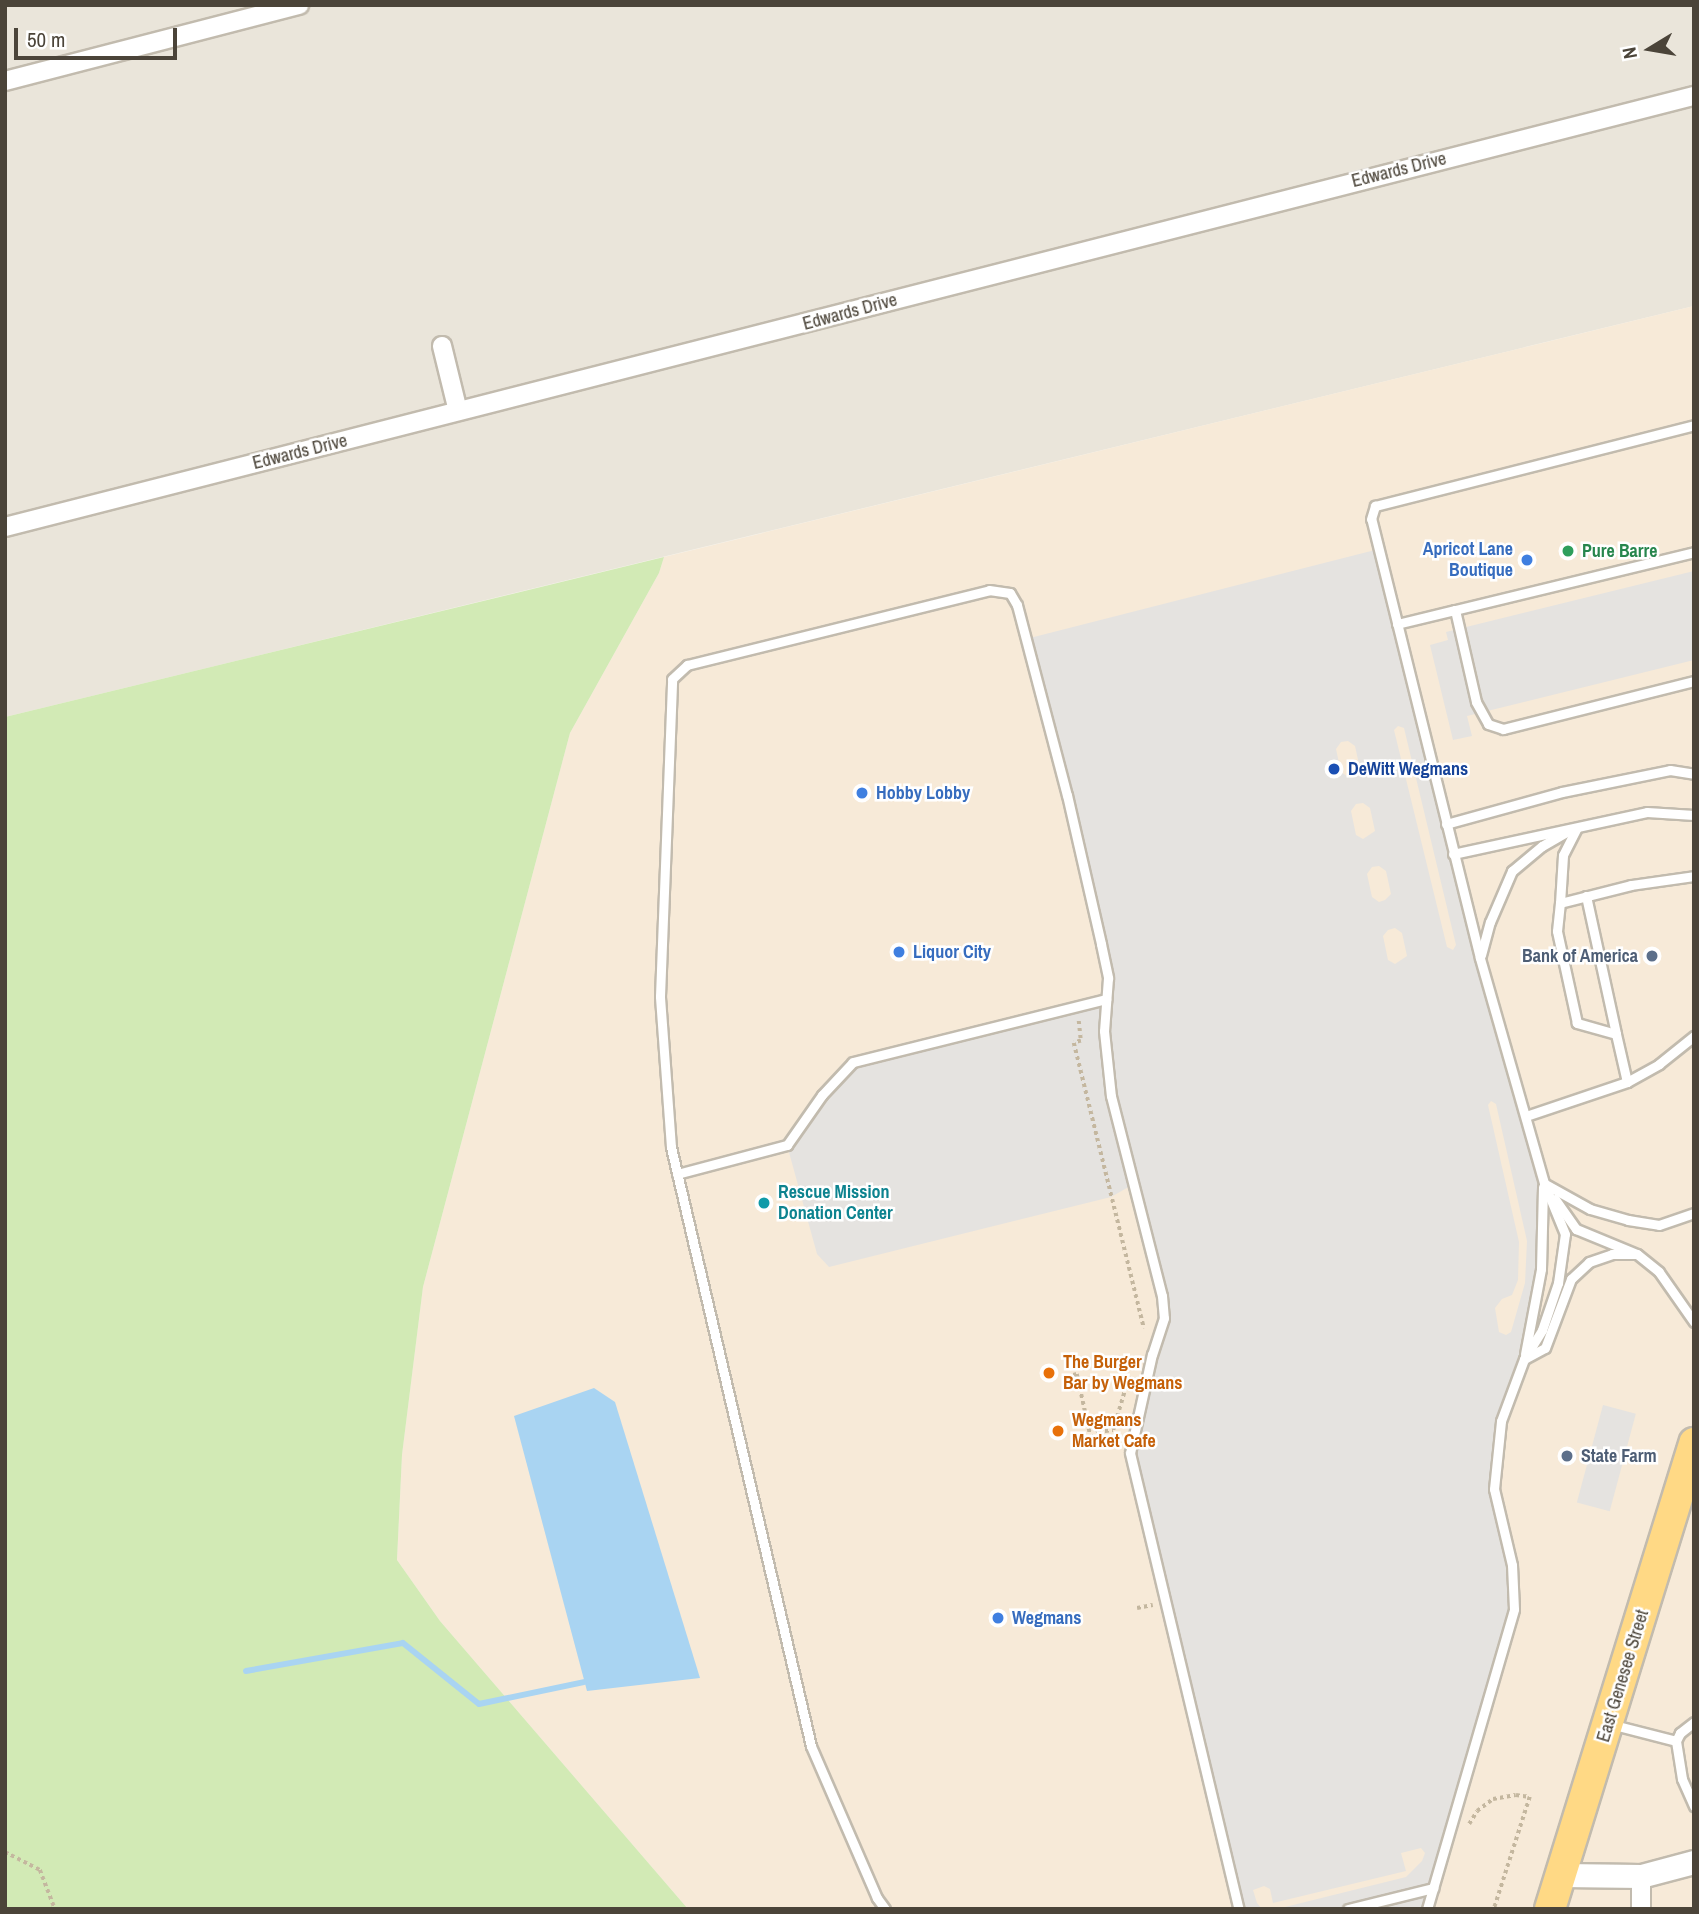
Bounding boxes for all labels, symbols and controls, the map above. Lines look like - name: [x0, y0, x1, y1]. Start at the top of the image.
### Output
- scale bar: [18, 14, 180, 58]
- north arrow: [1615, 14, 1685, 84]
- text: 50 m: [27, 25, 65, 54]
- text: N: [1616, 45, 1643, 61]
- street label: Edwards Drive: [1349, 148, 1449, 192]
- street label: Edwards Drive: [800, 289, 900, 335]
- street label: Edwards Drive: [250, 430, 350, 474]
- place label: Apricot Lane Boutique: [1423, 539, 1513, 582]
- place label: Pure Barre: [1582, 540, 1657, 562]
- marker: Pure Barre: [1560, 543, 1576, 559]
- marker: Apricot Lane Boutique: [1519, 552, 1535, 568]
- place label: DeWitt Wegmans: [1348, 758, 1468, 780]
- marker: DeWitt Wegmans: [1326, 761, 1342, 777]
- place label: Hobby Lobby: [876, 782, 970, 804]
- marker: Hobby Lobby: [854, 785, 870, 801]
- place label: Liquor City: [913, 941, 991, 963]
- marker: Liquor City: [891, 944, 907, 960]
- place label: Bank of America: [1522, 945, 1638, 967]
- marker: Bank of America: [1644, 948, 1660, 964]
- place label: Rescue Mission Donation Center: [778, 1182, 893, 1224]
- marker: Rescue Mission Donation Center: [756, 1195, 772, 1211]
- place label: The Burger Bar by Wegmans: [1063, 1352, 1183, 1394]
- marker: The Burger Bar by Wegmans: [1041, 1365, 1057, 1381]
- place label: Wegmans Market Cafe: [1072, 1410, 1156, 1452]
- marker: Wegmans Market Cafe: [1050, 1423, 1066, 1439]
- place label: State Farm: [1581, 1445, 1657, 1467]
- marker: State Farm: [1559, 1448, 1575, 1464]
- place label: Wegmans: [1012, 1607, 1081, 1629]
- street label: East Genesee Street: [1593, 1607, 1653, 1745]
- marker: Wegmans: [990, 1610, 1006, 1626]

